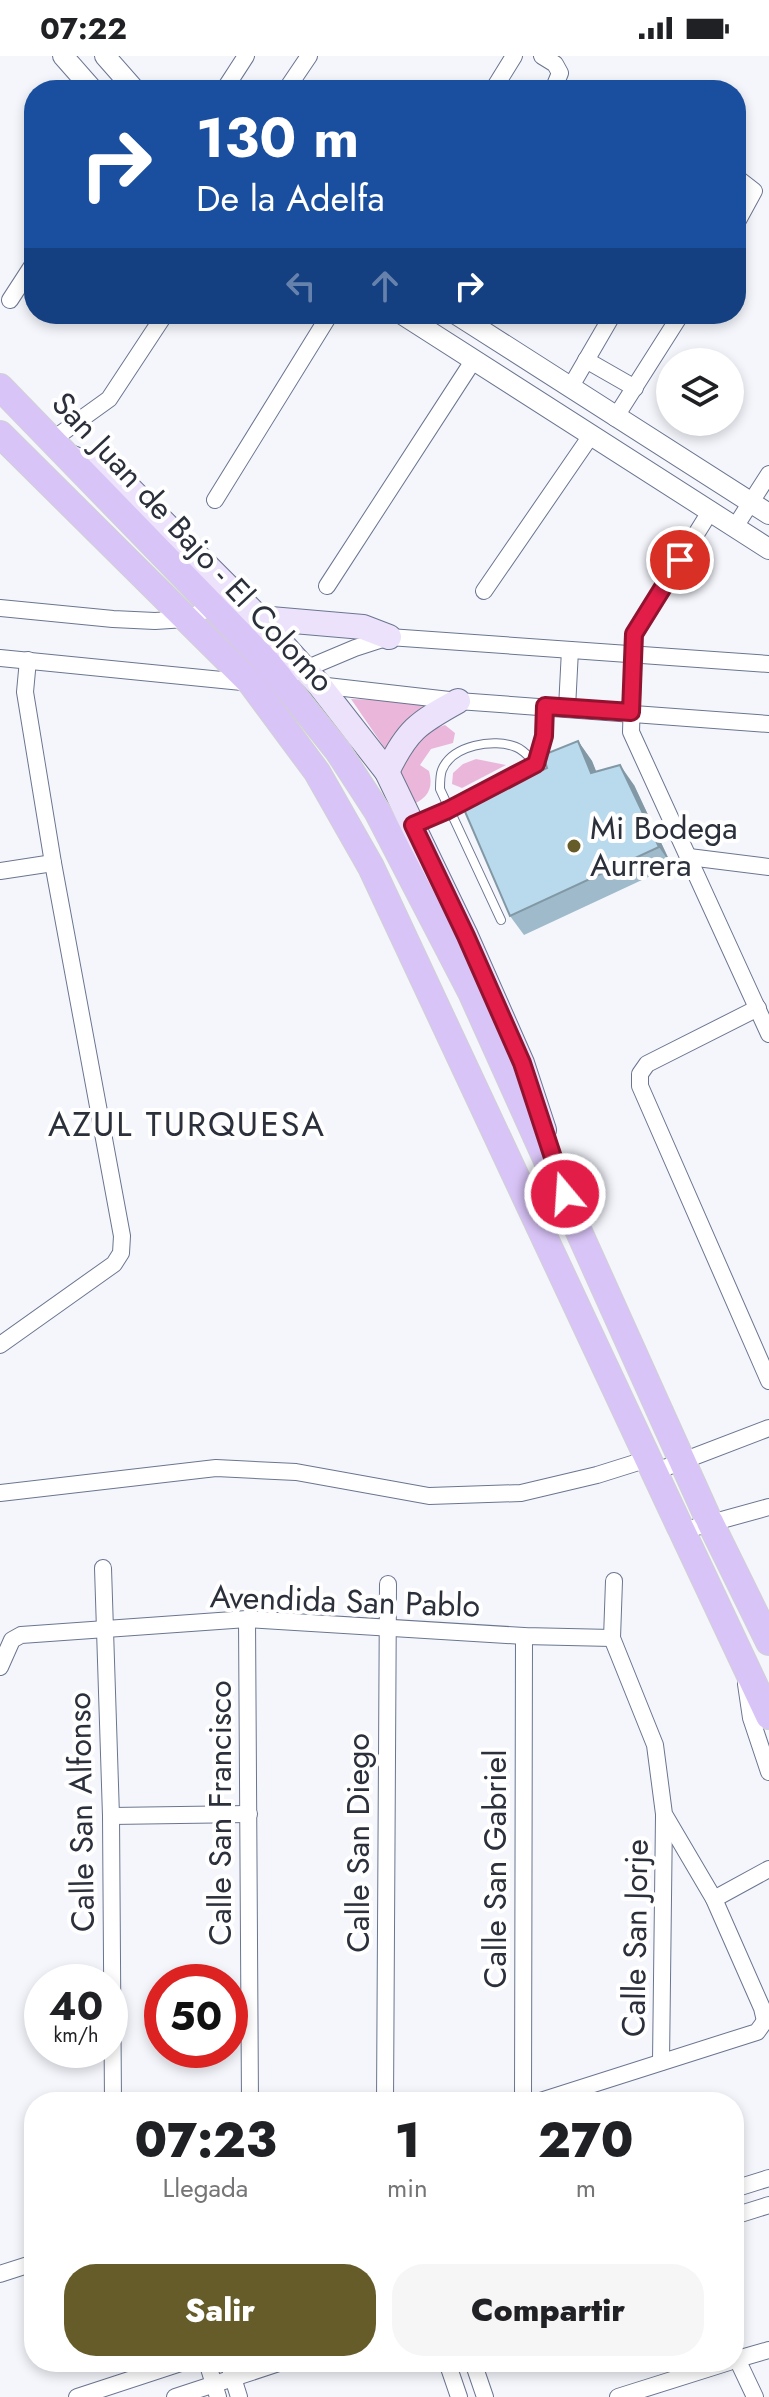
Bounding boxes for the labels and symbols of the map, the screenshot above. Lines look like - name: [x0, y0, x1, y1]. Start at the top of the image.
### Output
- street label: San Juan de Bajo - El Colomo: [41, 382, 345, 702]
- pin: [646, 526, 714, 594]
- place label: Mi Bodega Aurrera: [590, 805, 738, 888]
- marker: Mi Bodega Aurrera: [565, 837, 583, 855]
- district label: AZUL TURQUESA: [48, 1100, 326, 1149]
- position arrow: [523, 1152, 607, 1236]
- street label: Avendida San Pablo: [209, 1573, 481, 1629]
- street label: Calle San Francisco: [197, 1680, 243, 1946]
- street label: Calle San Alfonso: [56, 1692, 106, 1932]
- street label: Calle San Diego: [335, 1733, 381, 1953]
- street label: Calle San Gabriel: [472, 1749, 518, 1989]
- street label: Calle San Jorje: [610, 1839, 660, 2037]
- speed limit sign: 50: [144, 1964, 248, 2068]

